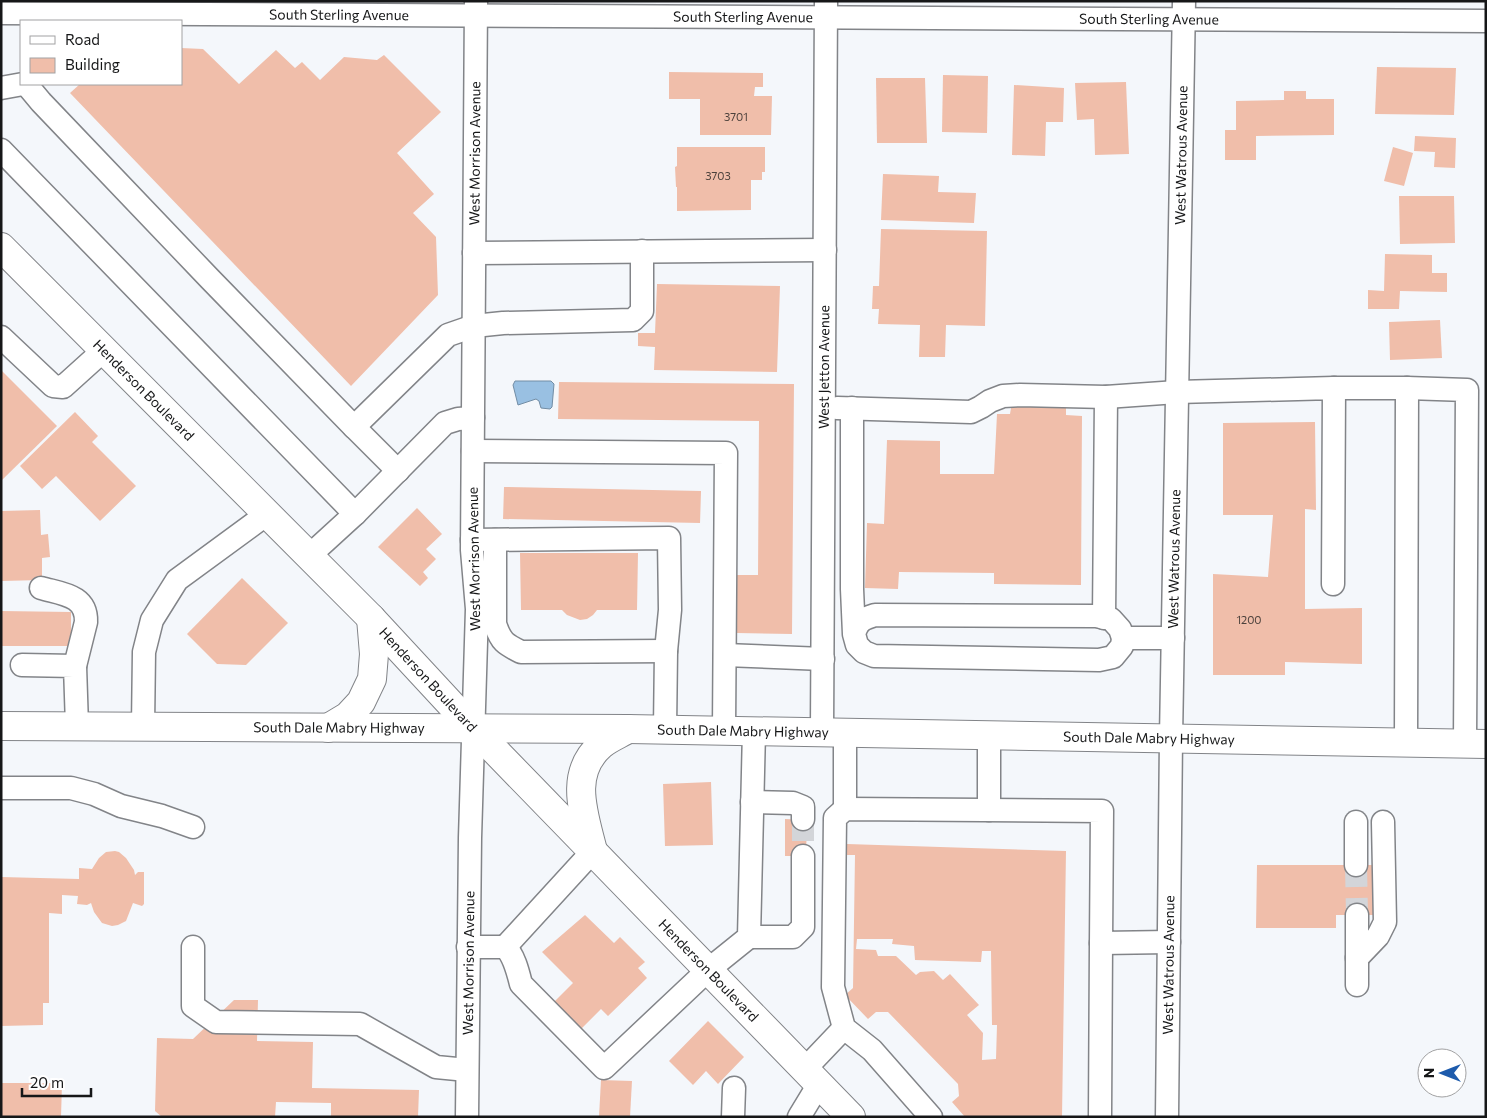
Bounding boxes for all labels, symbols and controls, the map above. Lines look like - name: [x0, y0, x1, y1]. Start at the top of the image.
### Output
- street label: South Sterling Avenue: [269, 5, 409, 23]
- street label: South Sterling Avenue: [673, 8, 813, 25]
- street label: South Sterling Avenue: [1079, 10, 1219, 28]
- legend: [20, 20, 182, 85]
- text: Road: [65, 30, 100, 48]
- text: Building: [65, 55, 120, 73]
- street label: West Morrison Avenue: [465, 81, 483, 226]
- street label: West Watrous Avenue: [1171, 85, 1191, 225]
- house number: 3701: [724, 110, 748, 123]
- house number: 3703: [705, 169, 731, 182]
- street label: West Jetton Avenue: [815, 305, 832, 429]
- street label: Henderson Boulevard: [90, 335, 198, 444]
- street label: West Morrison Avenue: [464, 487, 483, 631]
- street label: West Watrous Avenue: [1164, 489, 1183, 629]
- house number: 1200: [1236, 613, 1262, 626]
- street label: Henderson Boulevard: [376, 624, 481, 735]
- street label: South Dale Mabry Highway: [253, 718, 425, 736]
- street label: South Dale Mabry Highway: [657, 721, 829, 741]
- street label: South Dale Mabry Highway: [1063, 728, 1235, 748]
- street label: West Morrison Avenue: [459, 891, 477, 1035]
- street label: West Watrous Avenue: [1159, 895, 1177, 1035]
- street label: Henderson Boulevard: [655, 915, 762, 1025]
- north arrow: [1417, 1048, 1467, 1098]
- scale bar: [22, 1066, 91, 1098]
- text: N: [1420, 1068, 1437, 1078]
- text: 20 m: [30, 1073, 64, 1091]

